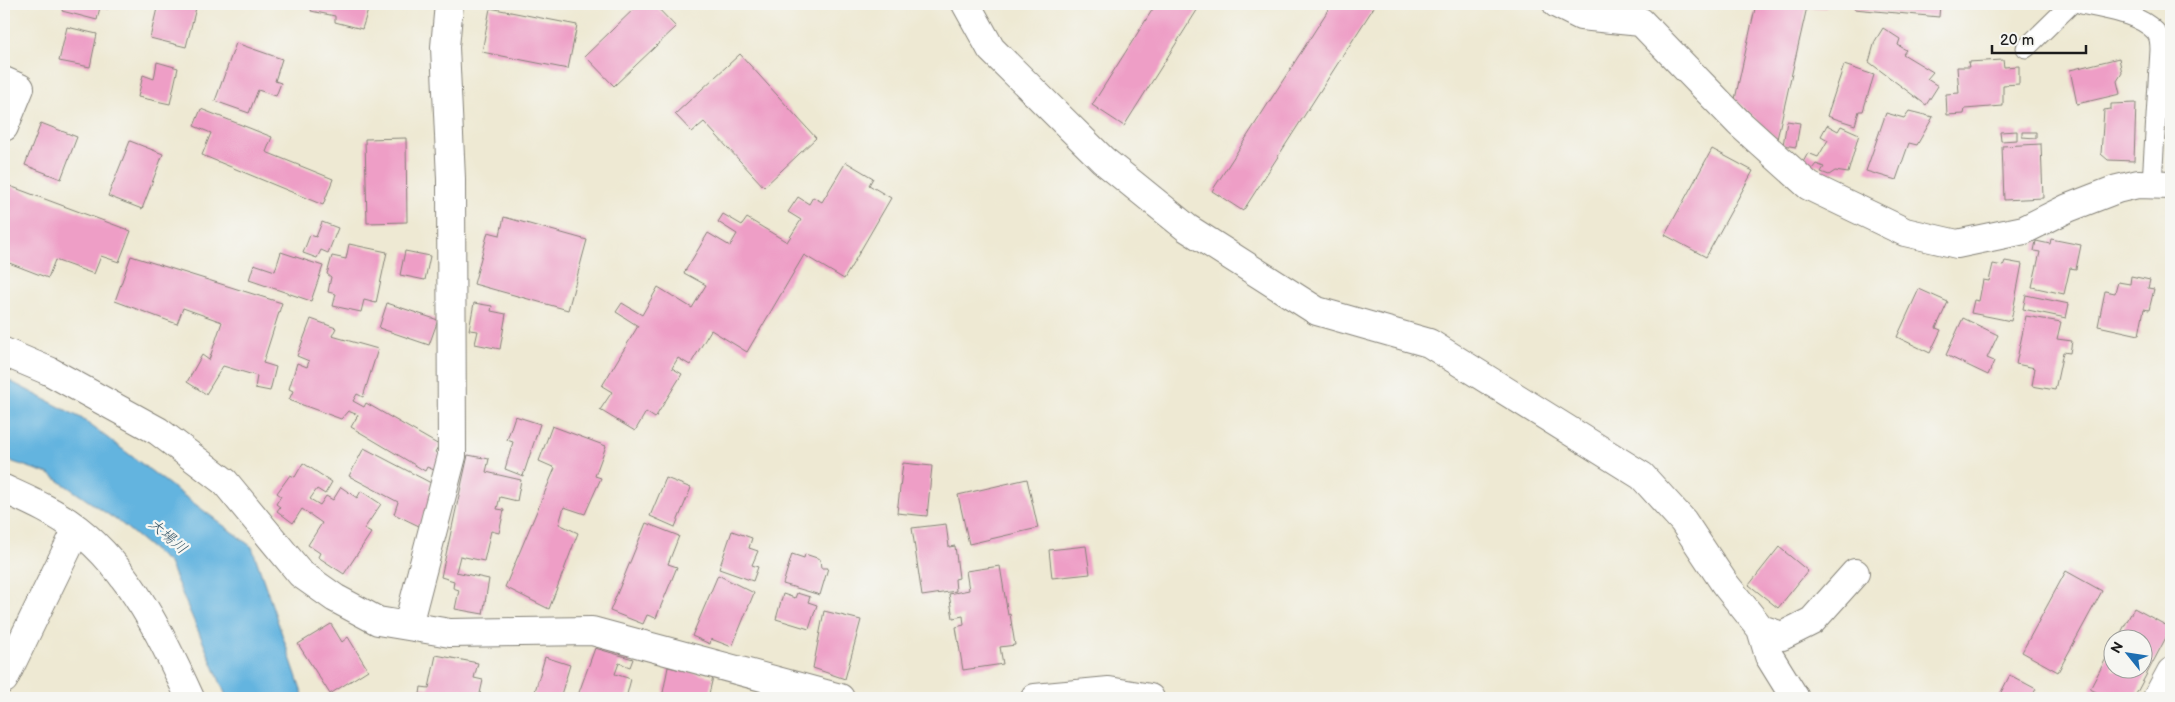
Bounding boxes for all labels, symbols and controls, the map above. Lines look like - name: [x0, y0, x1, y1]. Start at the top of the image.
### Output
- scale bar: [1992, 22, 2086, 54]
- text: 20 m: [2000, 31, 2034, 50]
- water label: 大場川: [144, 514, 191, 558]
- north arrow: [2102, 630, 2152, 680]
- text: N: [2107, 639, 2127, 657]

